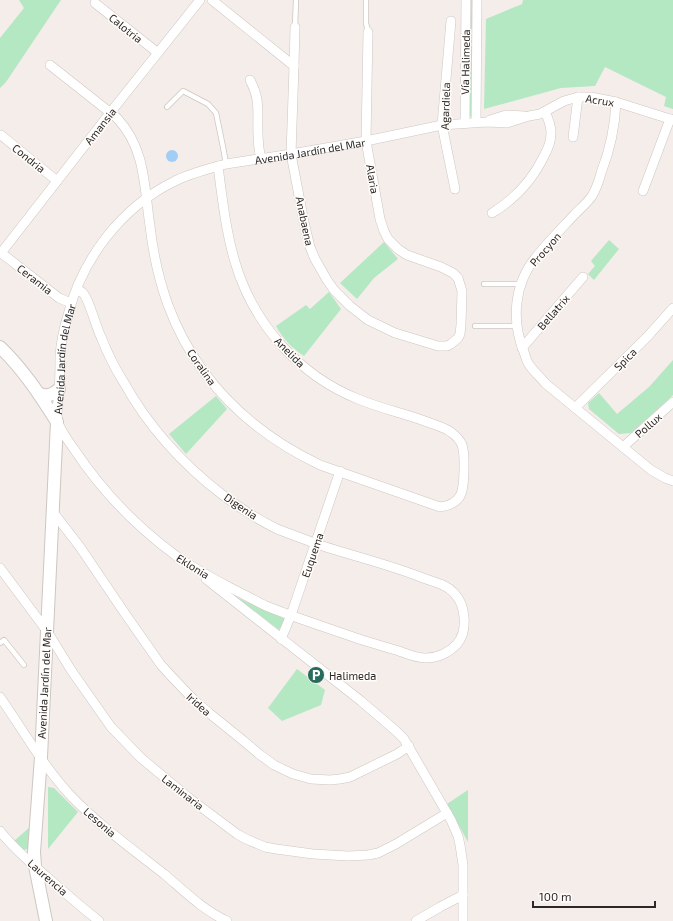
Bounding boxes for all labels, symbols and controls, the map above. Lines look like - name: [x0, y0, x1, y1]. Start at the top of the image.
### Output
- street label: Calotria: [107, 11, 145, 45]
- street label: Vía Halimeda: [458, 29, 472, 95]
- street label: Agardiela: [438, 82, 452, 130]
- street label: Acrux: [585, 91, 615, 109]
- street label: Amansia: [82, 105, 118, 147]
- street label: Avenida Jardín del Mar: [254, 135, 367, 166]
- street label: Condria: [10, 141, 48, 175]
- street label: Alaria: [364, 163, 382, 195]
- street label: Anabaena: [293, 195, 317, 247]
- street label: Procyon: [527, 229, 563, 269]
- street label: Ceramia: [15, 261, 55, 297]
- street label: Bellatrix: [534, 292, 572, 332]
- street label: Avenida Jardín del Mar: [50, 301, 78, 414]
- street label: Anelida: [272, 334, 308, 370]
- street label: Spica: [611, 345, 639, 373]
- street label: Coralina: [185, 346, 219, 388]
- street label: Pollux: [632, 410, 664, 440]
- street label: Digenia: [222, 490, 260, 522]
- street label: Euquema: [298, 531, 326, 579]
- street label: Eklonia: [174, 551, 212, 581]
- street label: Avenida Jardín del Mar: [35, 626, 53, 739]
- parking icon: Halimeda: [306, 665, 326, 685]
- place label: Halimeda: [329, 669, 376, 682]
- street label: Iridea: [184, 690, 214, 718]
- street label: Laminaria: [159, 772, 207, 812]
- street label: Lesonia: [81, 804, 119, 840]
- street label: Laurencia: [25, 856, 71, 898]
- scale bar: [533, 883, 655, 909]
- text: 100 m: [539, 889, 571, 903]

